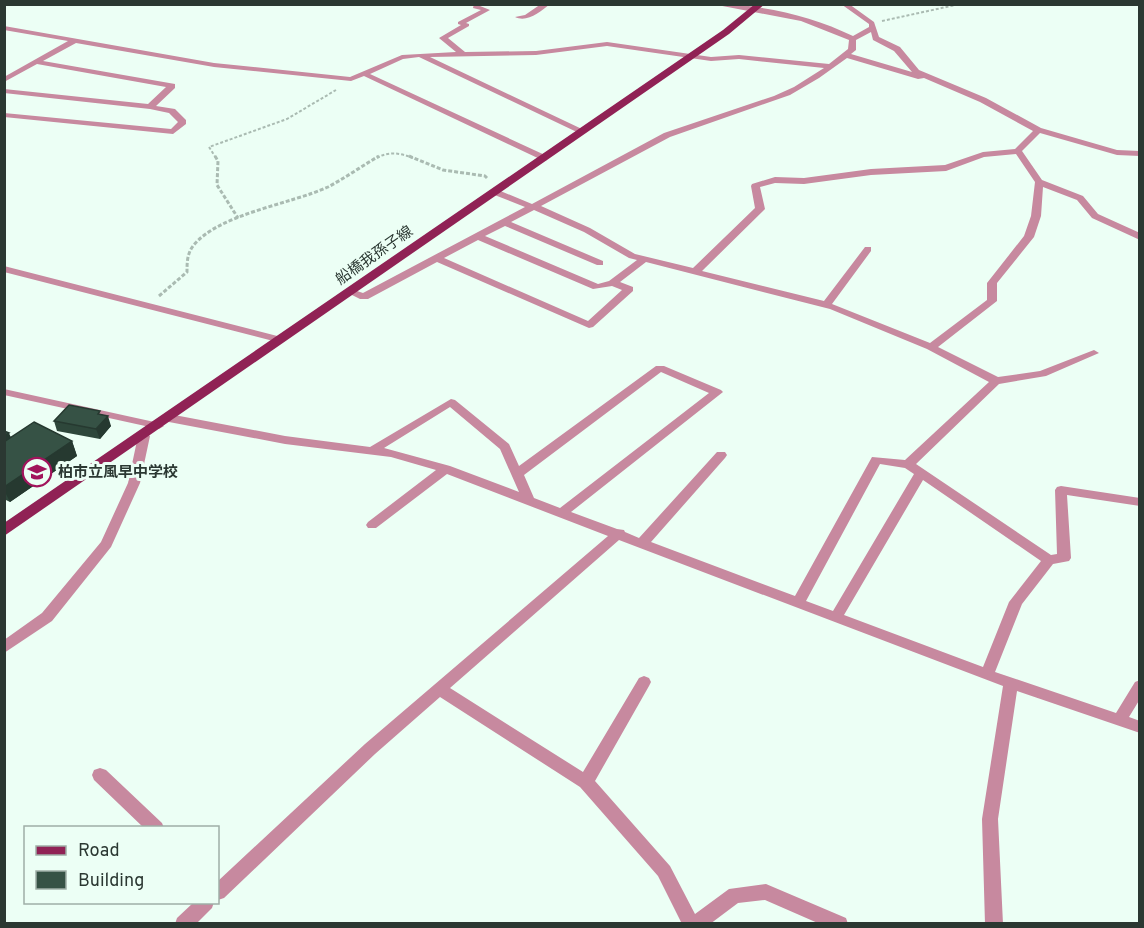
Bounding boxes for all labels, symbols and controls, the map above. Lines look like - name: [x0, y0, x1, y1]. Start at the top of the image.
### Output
- street label: 船橋我孫子線: [333, 223, 417, 290]
- school or university icon: 柏市立風早中学校: [21, 456, 53, 488]
- place label: 柏市立風早中学校: [58, 464, 178, 483]
- legend: [24, 826, 219, 904]
- text: Road: [78, 840, 120, 863]
- text: Building: [78, 870, 144, 893]

